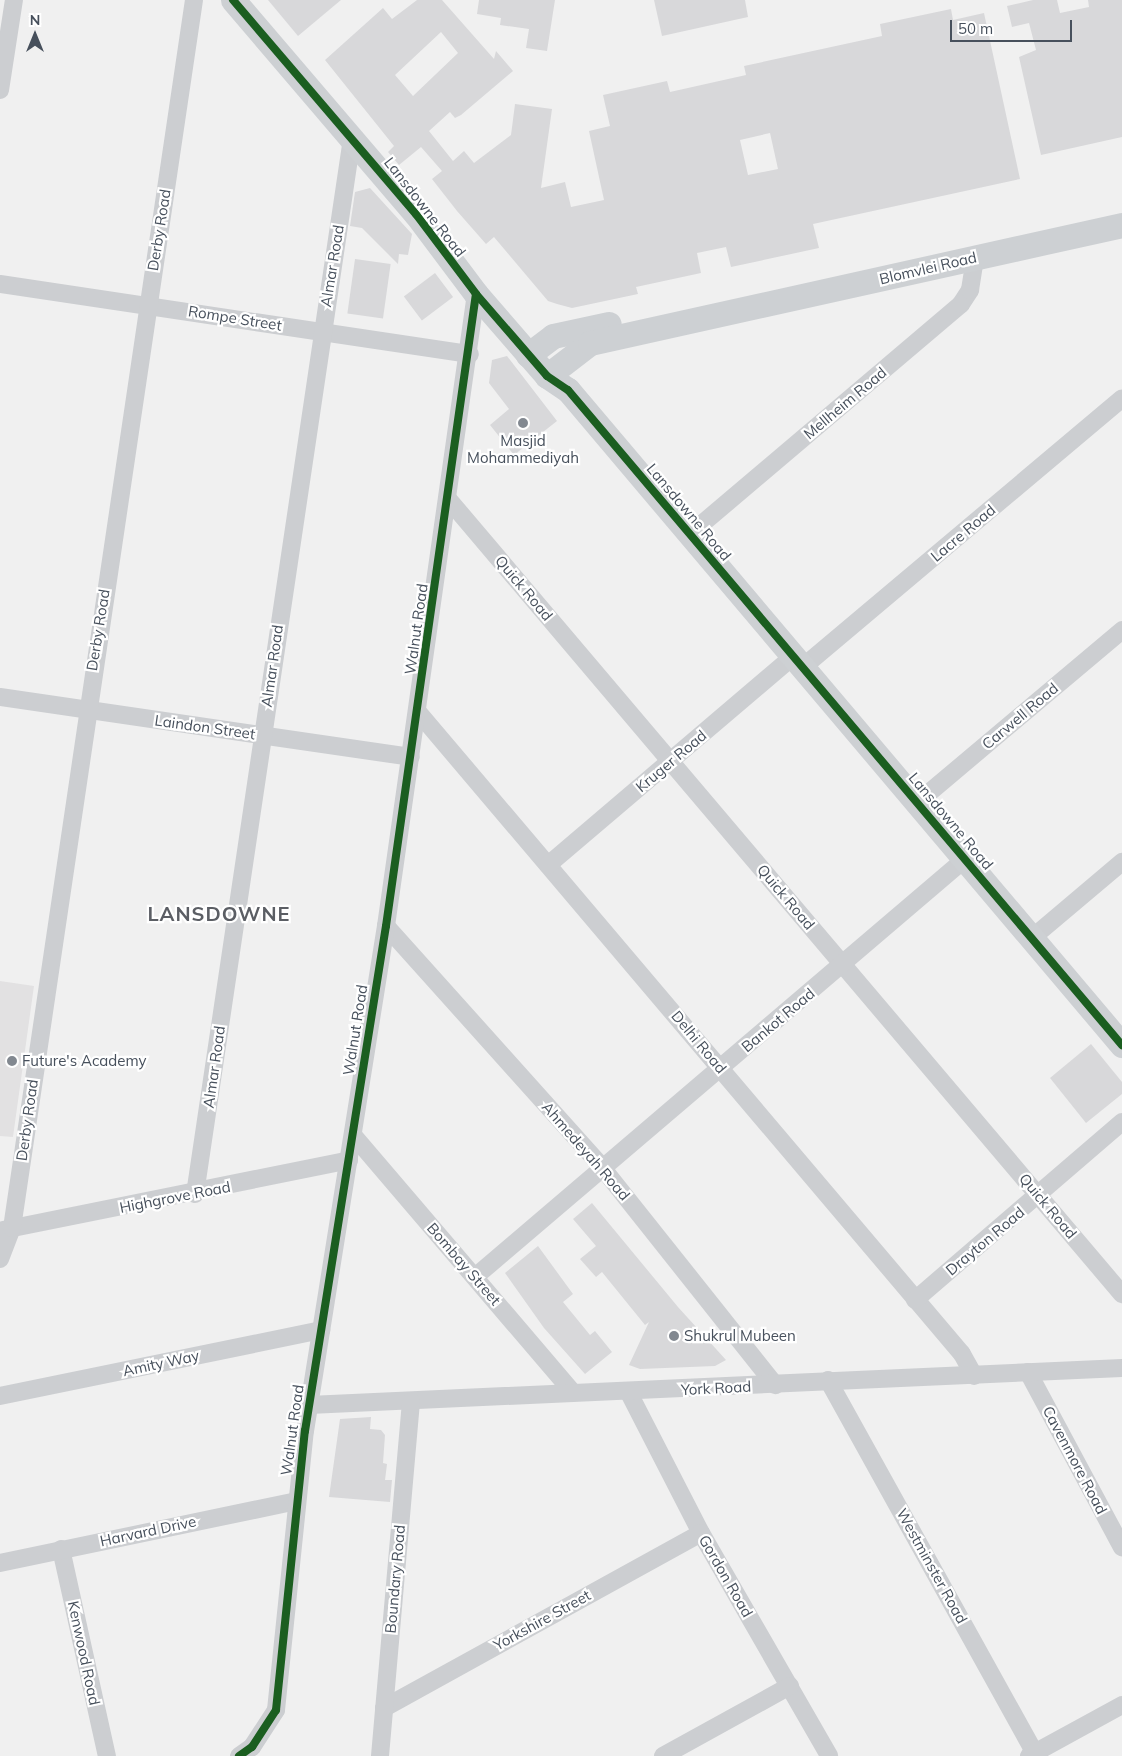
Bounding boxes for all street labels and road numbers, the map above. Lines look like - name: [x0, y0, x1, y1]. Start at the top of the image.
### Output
- street label: Lansdowne Road: [380, 154, 470, 260]
- street label: Derby Road: [144, 188, 174, 272]
- street label: Almar Road: [317, 224, 347, 308]
- street label: Blomvlei Road: [878, 248, 978, 288]
- street label: Rompe Street: [187, 302, 283, 334]
- street label: Mellheim Road: [800, 363, 890, 443]
- street label: Lansdowne Road: [643, 460, 735, 564]
- street label: Lacre Road: [927, 501, 999, 565]
- street label: Quick Road: [492, 552, 556, 624]
- street label: Walnut Road: [401, 582, 431, 676]
- street label: Derby Road: [83, 588, 113, 672]
- street label: Almar Road: [257, 624, 287, 708]
- street label: Carwell Road: [978, 679, 1062, 753]
- street label: Laindon Street: [154, 711, 256, 743]
- street label: Kruger Road: [632, 726, 710, 796]
- street label: Lansdowne Road: [905, 769, 997, 873]
- street label: Quick Road: [754, 861, 818, 933]
- street label: Walnut Road: [339, 983, 371, 1077]
- street label: Bankot Road: [738, 984, 818, 1056]
- street label: Delhi Road: [668, 1007, 730, 1077]
- street label: Almar Road: [199, 1025, 229, 1109]
- street label: Derby Road: [12, 1078, 42, 1162]
- street label: Ahmedeyah Road: [538, 1098, 634, 1204]
- street label: Quick Road: [1016, 1170, 1080, 1242]
- street label: Highgrove Road: [118, 1177, 232, 1217]
- street label: Drayton Road: [942, 1203, 1028, 1279]
- street label: Bombay Street: [423, 1219, 505, 1309]
- street label: Amity Way: [121, 1346, 201, 1380]
- street label: York Road: [680, 1377, 752, 1399]
- street label: Walnut Road: [277, 1383, 307, 1477]
- street label: Cavenmore Road: [1039, 1403, 1111, 1517]
- street label: Westminster Road: [893, 1505, 971, 1627]
- street label: Harvard Drive: [98, 1512, 198, 1550]
- street label: Boundary Road: [381, 1524, 409, 1634]
- street label: Gordon Road: [695, 1532, 757, 1620]
- street label: Yorkshire Street: [490, 1586, 594, 1654]
- street label: Kenwood Road: [64, 1599, 104, 1707]

